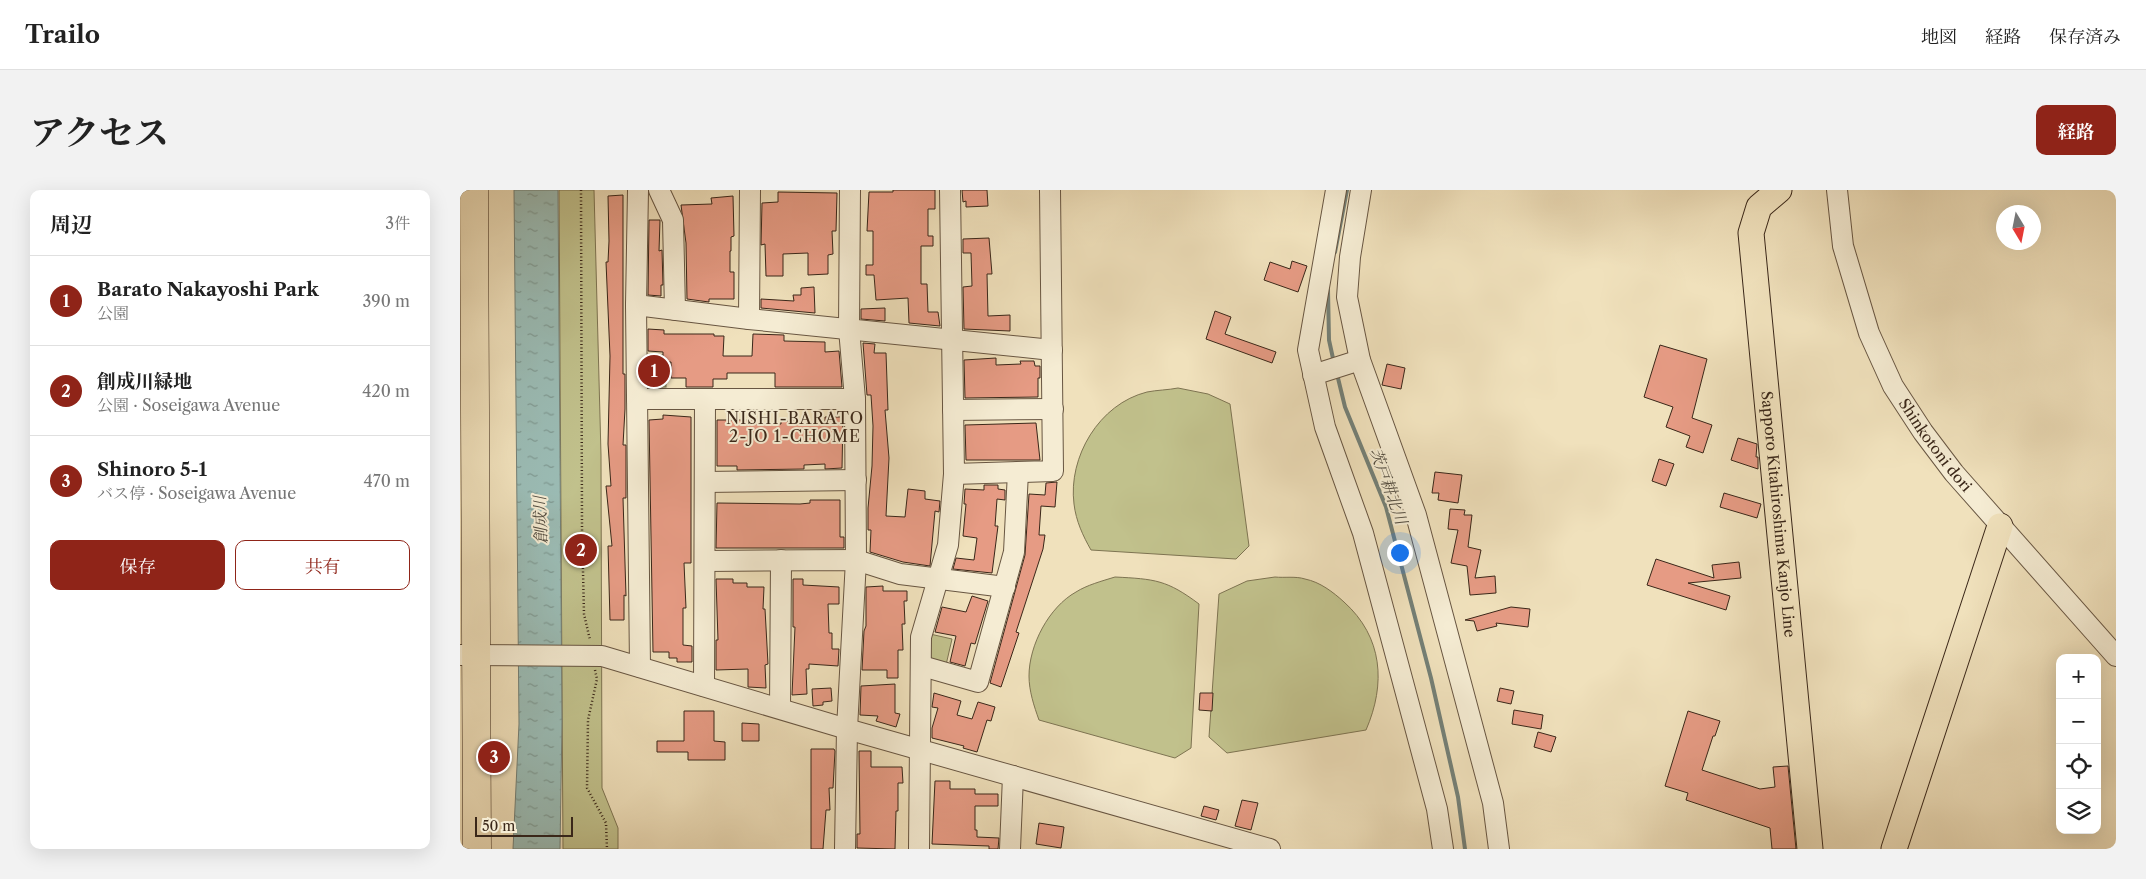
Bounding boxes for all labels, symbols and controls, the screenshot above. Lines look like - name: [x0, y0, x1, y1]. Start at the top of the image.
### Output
- text: Trailo: [25, 20, 100, 49]
- text: 地図: [1921, 26, 1957, 48]
- text: 経路: [1985, 26, 2021, 48]
- text: 保存済み: [2049, 26, 2121, 48]
- button: 経路: [2036, 105, 2116, 155]
- text: アクセス: [30, 111, 169, 154]
- north arrow: [1996, 205, 2041, 250]
- text: 周辺: [50, 212, 92, 237]
- text: 3件: [385, 213, 410, 233]
- text: Barato Nakayoshi Park: [97, 278, 319, 301]
- text: 1: [62, 291, 70, 311]
- text: 390 m: [363, 291, 410, 311]
- text: 公園: [97, 303, 129, 323]
- pin: 1: [638, 352, 670, 390]
- text: 創成川緑地: [97, 370, 192, 393]
- text: 2: [61, 381, 71, 401]
- text: 420 m: [362, 381, 410, 401]
- street label: Sapporo Kitahiroshima Kanjo Line: [1757, 390, 1800, 638]
- text: 公園 · Soseigawa Avenue: [97, 395, 280, 415]
- street label: Shinkotoni dori: [1895, 395, 1976, 496]
- district label: NISHI-BARATO 2-JO 1-CHOME: [726, 408, 864, 446]
- water label: 茨戸耕北川: [1366, 445, 1413, 529]
- text: Shinoro 5-1: [97, 458, 207, 481]
- text: 3: [61, 471, 71, 491]
- text: 470 m: [364, 471, 410, 491]
- text: バス停 · Soseigawa Avenue: [97, 483, 296, 503]
- water label: 創成川: [529, 494, 551, 544]
- pin: 2: [565, 531, 597, 569]
- button: 保存: [50, 540, 225, 590]
- button: 共有: [235, 540, 410, 590]
- your location: [1387, 540, 1413, 566]
- map controls: [2056, 654, 2101, 834]
- button: +: [2056, 654, 2101, 699]
- button: −: [2056, 699, 2101, 744]
- pin: 3: [478, 738, 510, 776]
- button: locate: [2056, 744, 2101, 789]
- button: layers: [2056, 789, 2101, 834]
- scale bar: [475, 814, 572, 837]
- text: 50 m: [482, 817, 515, 835]

